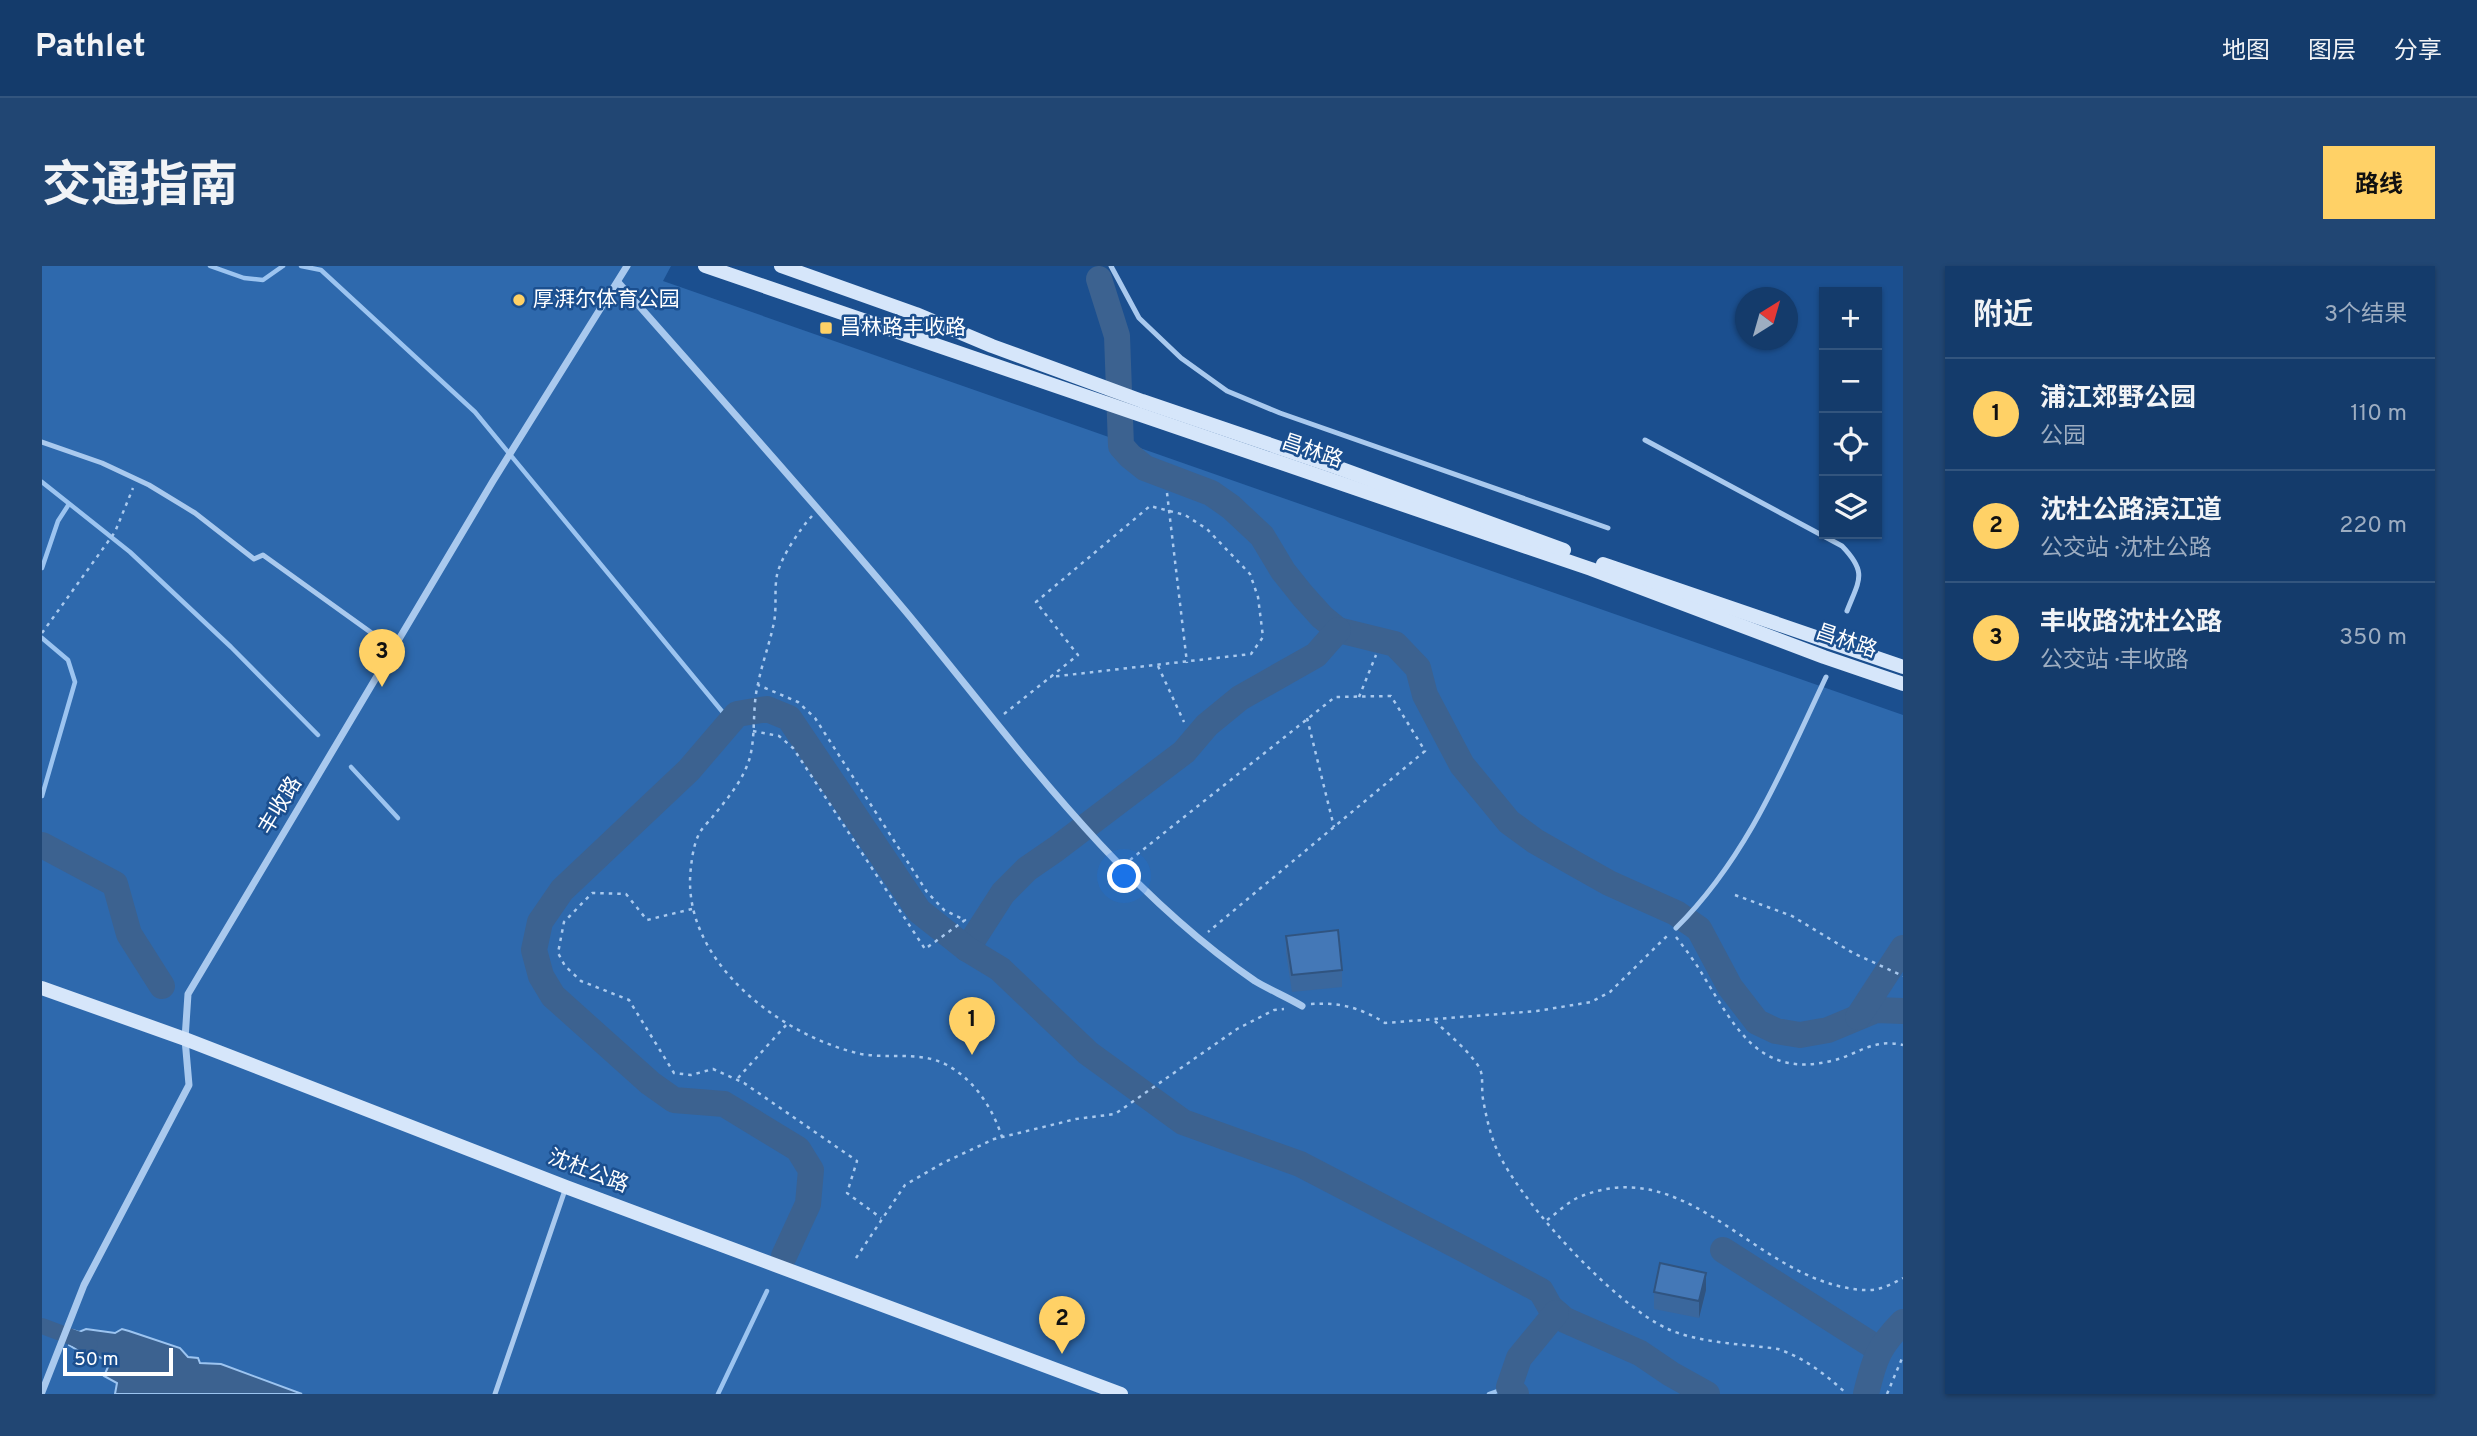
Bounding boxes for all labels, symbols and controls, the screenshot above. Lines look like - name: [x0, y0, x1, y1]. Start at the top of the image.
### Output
- text: Pathlet: [35, 27, 146, 69]
- text: 地图: [2222, 37, 2270, 67]
- text: 图层: [2308, 37, 2356, 67]
- text: 分享: [2394, 37, 2442, 67]
- button: 路线: [2323, 146, 2435, 219]
- text: 交通指南: [42, 158, 238, 220]
- place label: 厚湃尔体育公园: [533, 287, 680, 314]
- north arrow: [1735, 287, 1798, 350]
- map controls: [1819, 287, 1882, 539]
- button: +: [1819, 287, 1882, 350]
- marker: 厚湃尔体育公园: [511, 292, 527, 308]
- text: 附近: [1973, 298, 2033, 335]
- text: 3个结果: [2324, 301, 2407, 330]
- place label: 昌林路丰收路: [840, 315, 966, 342]
- marker: 昌林路丰收路: [818, 320, 834, 336]
- button: −: [1819, 350, 1882, 413]
- text: 浦江郊野公园: [2040, 383, 2196, 416]
- text: 1: [1991, 400, 2001, 429]
- text: 110 m: [2350, 400, 2407, 429]
- button: locate: [1819, 413, 1882, 476]
- text: 公园: [2040, 423, 2086, 452]
- street label: 昌林路: [1278, 429, 1346, 475]
- button: layers: [1819, 476, 1882, 539]
- text: 沈杜公路滨江道: [2040, 495, 2222, 528]
- text: 2: [1989, 512, 2003, 541]
- text: 220 m: [2339, 512, 2407, 541]
- text: 公交站 · 沈杜公路: [2040, 535, 2212, 564]
- text: 丰收路沈杜公路: [2040, 607, 2222, 640]
- street label: 昌林路: [1812, 619, 1880, 665]
- text: 3: [1989, 624, 2003, 653]
- text: 350 m: [2339, 624, 2407, 653]
- pin: 3: [359, 629, 405, 687]
- text: 公交站 · 丰收路: [2040, 647, 2189, 676]
- street label: 丰收路: [253, 772, 309, 840]
- your location: [1107, 859, 1141, 893]
- pin: 1: [949, 997, 995, 1055]
- street label: 沈杜公路: [544, 1144, 632, 1200]
- pin: 2: [1039, 1296, 1085, 1354]
- scale bar: [63, 1345, 173, 1377]
- text: 50 m: [74, 1348, 119, 1372]

